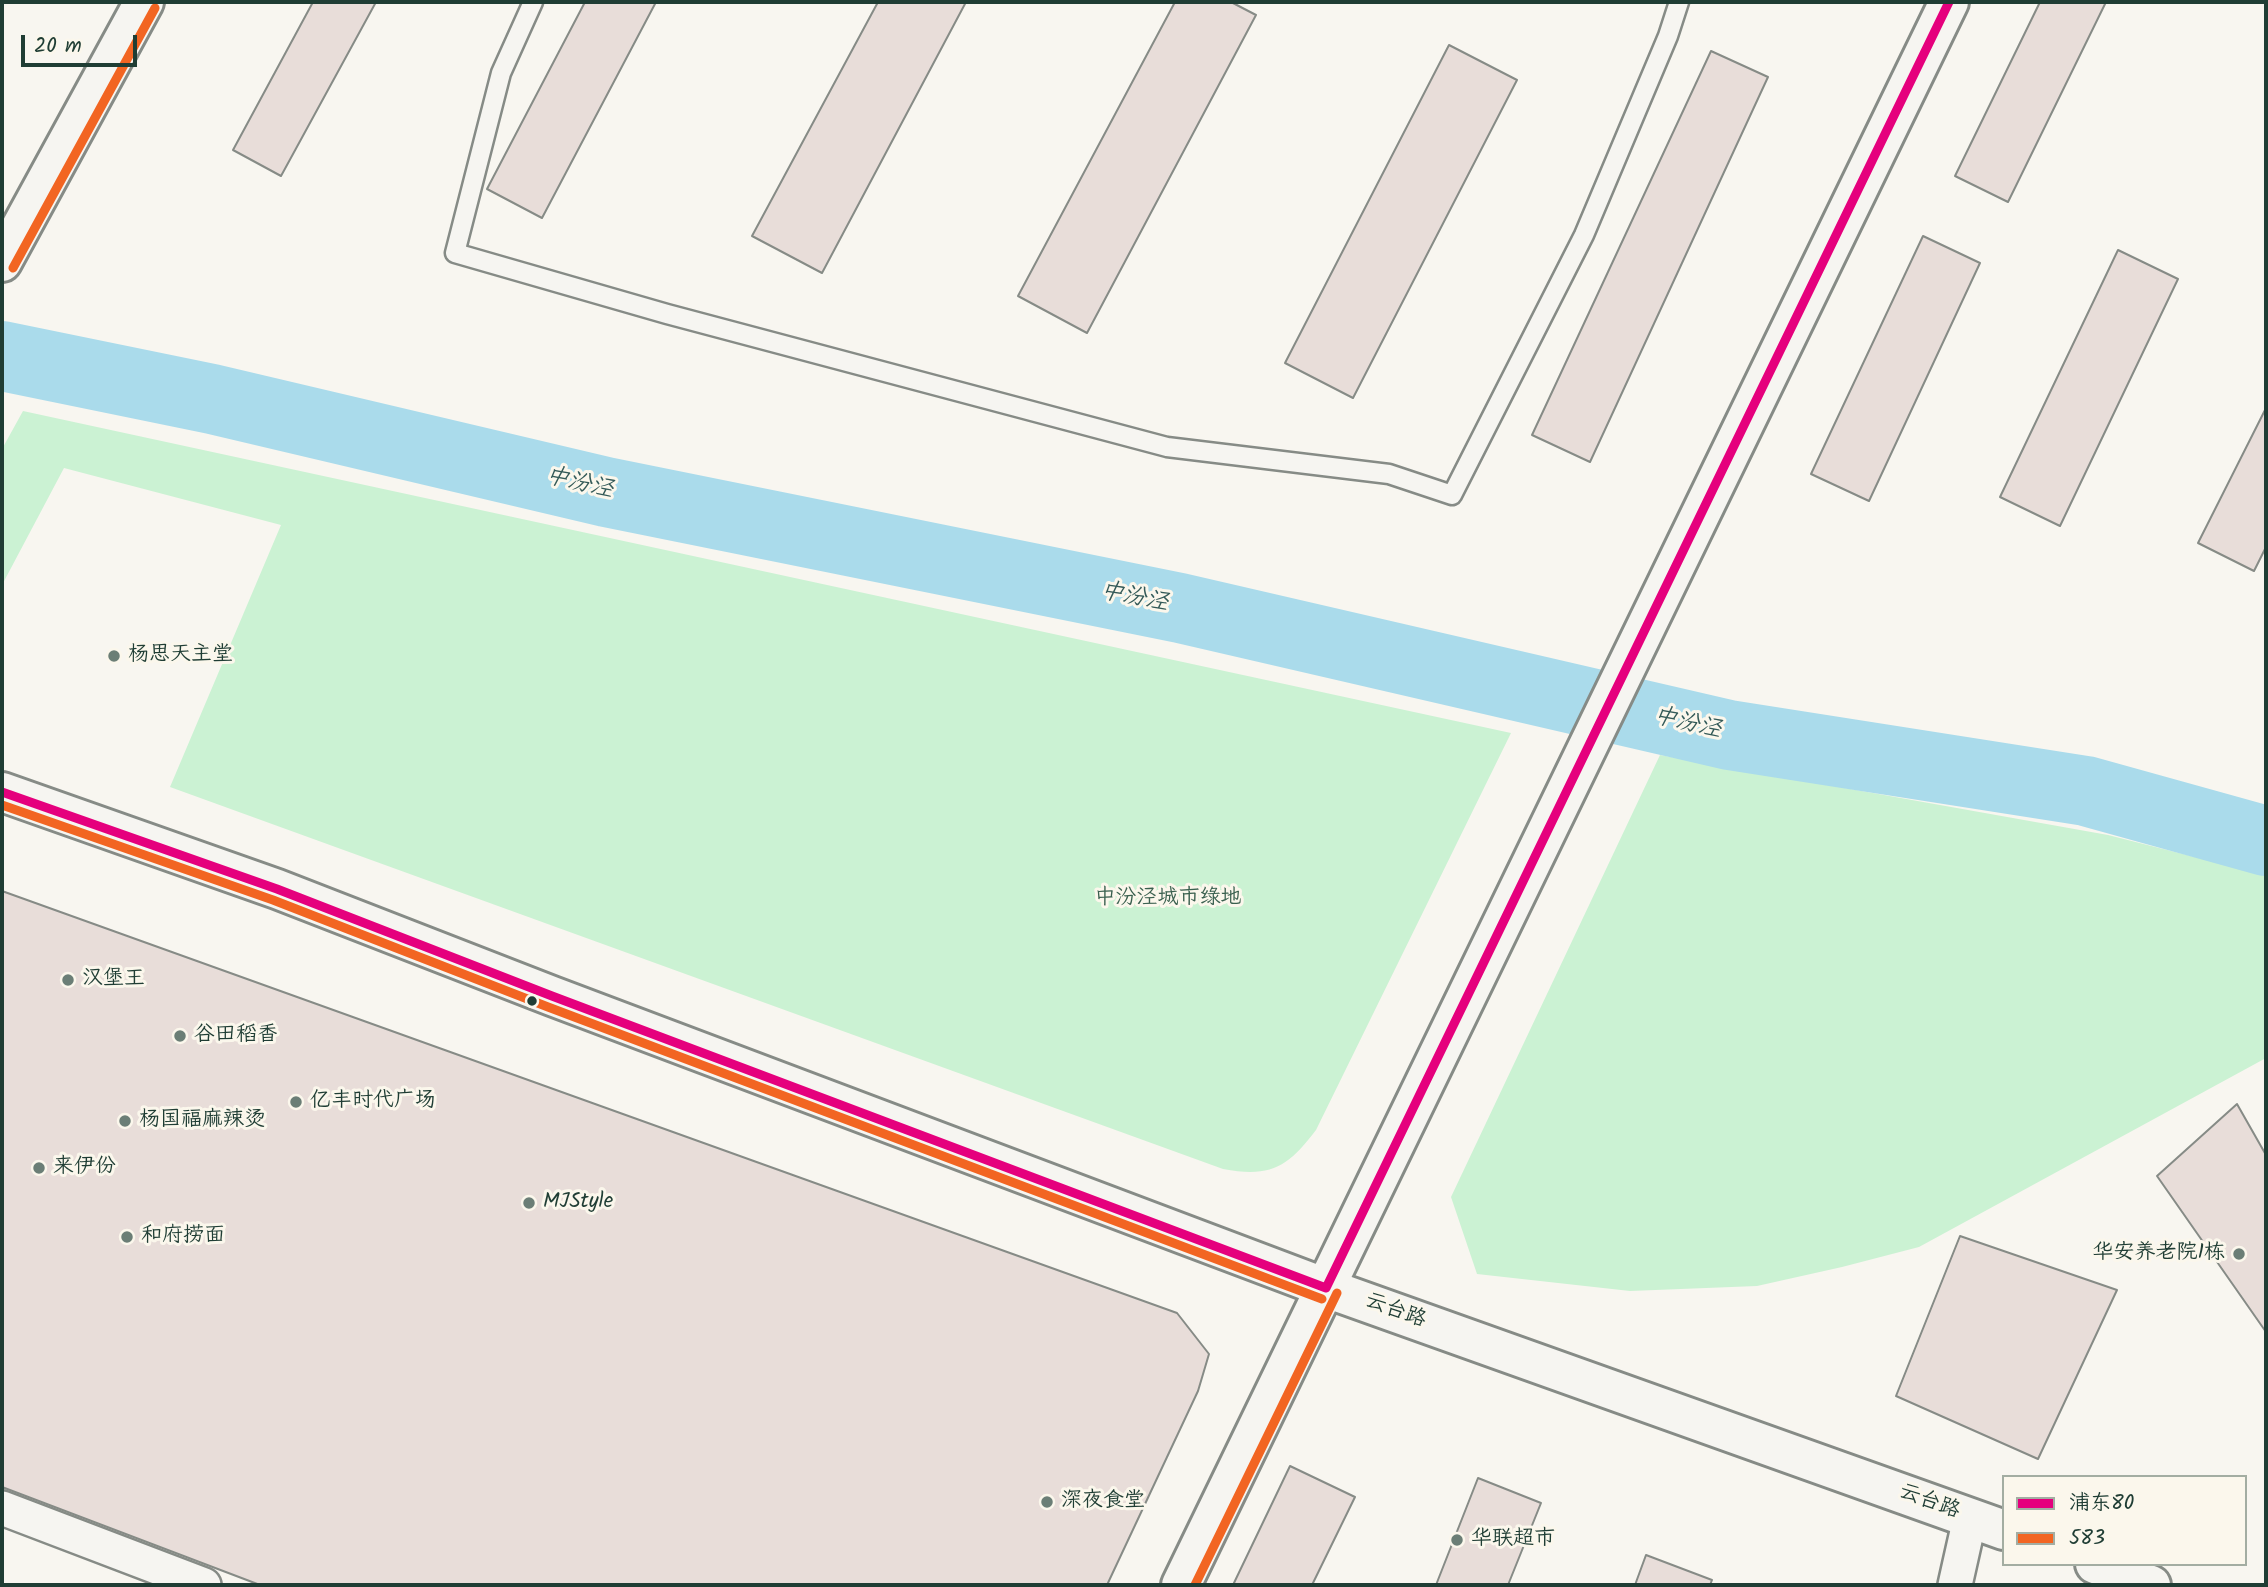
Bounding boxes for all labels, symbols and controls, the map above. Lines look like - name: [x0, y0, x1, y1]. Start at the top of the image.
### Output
- scale bar: [24, 21, 140, 65]
- text: 20 m: [34, 30, 82, 63]
- water label: 中汾泾: [542, 464, 616, 506]
- water label: 中汾泾: [1098, 579, 1170, 619]
- place label: 杨思天主堂: [128, 643, 233, 669]
- marker: 杨思天主堂: [106, 648, 122, 664]
- water label: 中汾泾: [1650, 704, 1724, 746]
- park label: 中汾泾城市绿地: [1095, 886, 1241, 912]
- place label: 汉堡王: [82, 967, 145, 993]
- marker: 汉堡王: [60, 972, 76, 988]
- unlabelled marker: [525, 994, 539, 1008]
- place label: 谷田稻香: [194, 1023, 278, 1049]
- marker: 谷田稻香: [172, 1028, 188, 1044]
- place label: 亿丰时代广场: [310, 1089, 436, 1115]
- marker: 亿丰时代广场: [288, 1094, 304, 1110]
- place label: 杨国福麻辣烫: [139, 1108, 265, 1134]
- marker: 杨国福麻辣烫: [117, 1113, 133, 1129]
- place label: 来伊份: [53, 1155, 116, 1181]
- marker: 来伊份: [31, 1160, 47, 1176]
- place label: MJStyle: [543, 1190, 613, 1216]
- marker: MJStyle: [521, 1195, 537, 1211]
- place label: 和府捞面: [141, 1224, 225, 1250]
- marker: 和府捞面: [119, 1229, 135, 1245]
- place label: 华安养老院1栋: [2092, 1241, 2225, 1267]
- marker: 华安养老院1栋: [2231, 1246, 2247, 1262]
- street label: 云台路: [1361, 1289, 1429, 1335]
- legend: [2002, 1475, 2247, 1566]
- street label: 云台路: [1895, 1480, 1963, 1526]
- text: 浦东80: [2069, 1487, 2134, 1520]
- place label: 深夜食堂: [1061, 1489, 1145, 1515]
- marker: 深夜食堂: [1039, 1494, 1055, 1510]
- text: 583: [2069, 1522, 2105, 1555]
- place label: 华联超市: [1471, 1527, 1555, 1553]
- marker: 华联超市: [1449, 1532, 1465, 1548]

